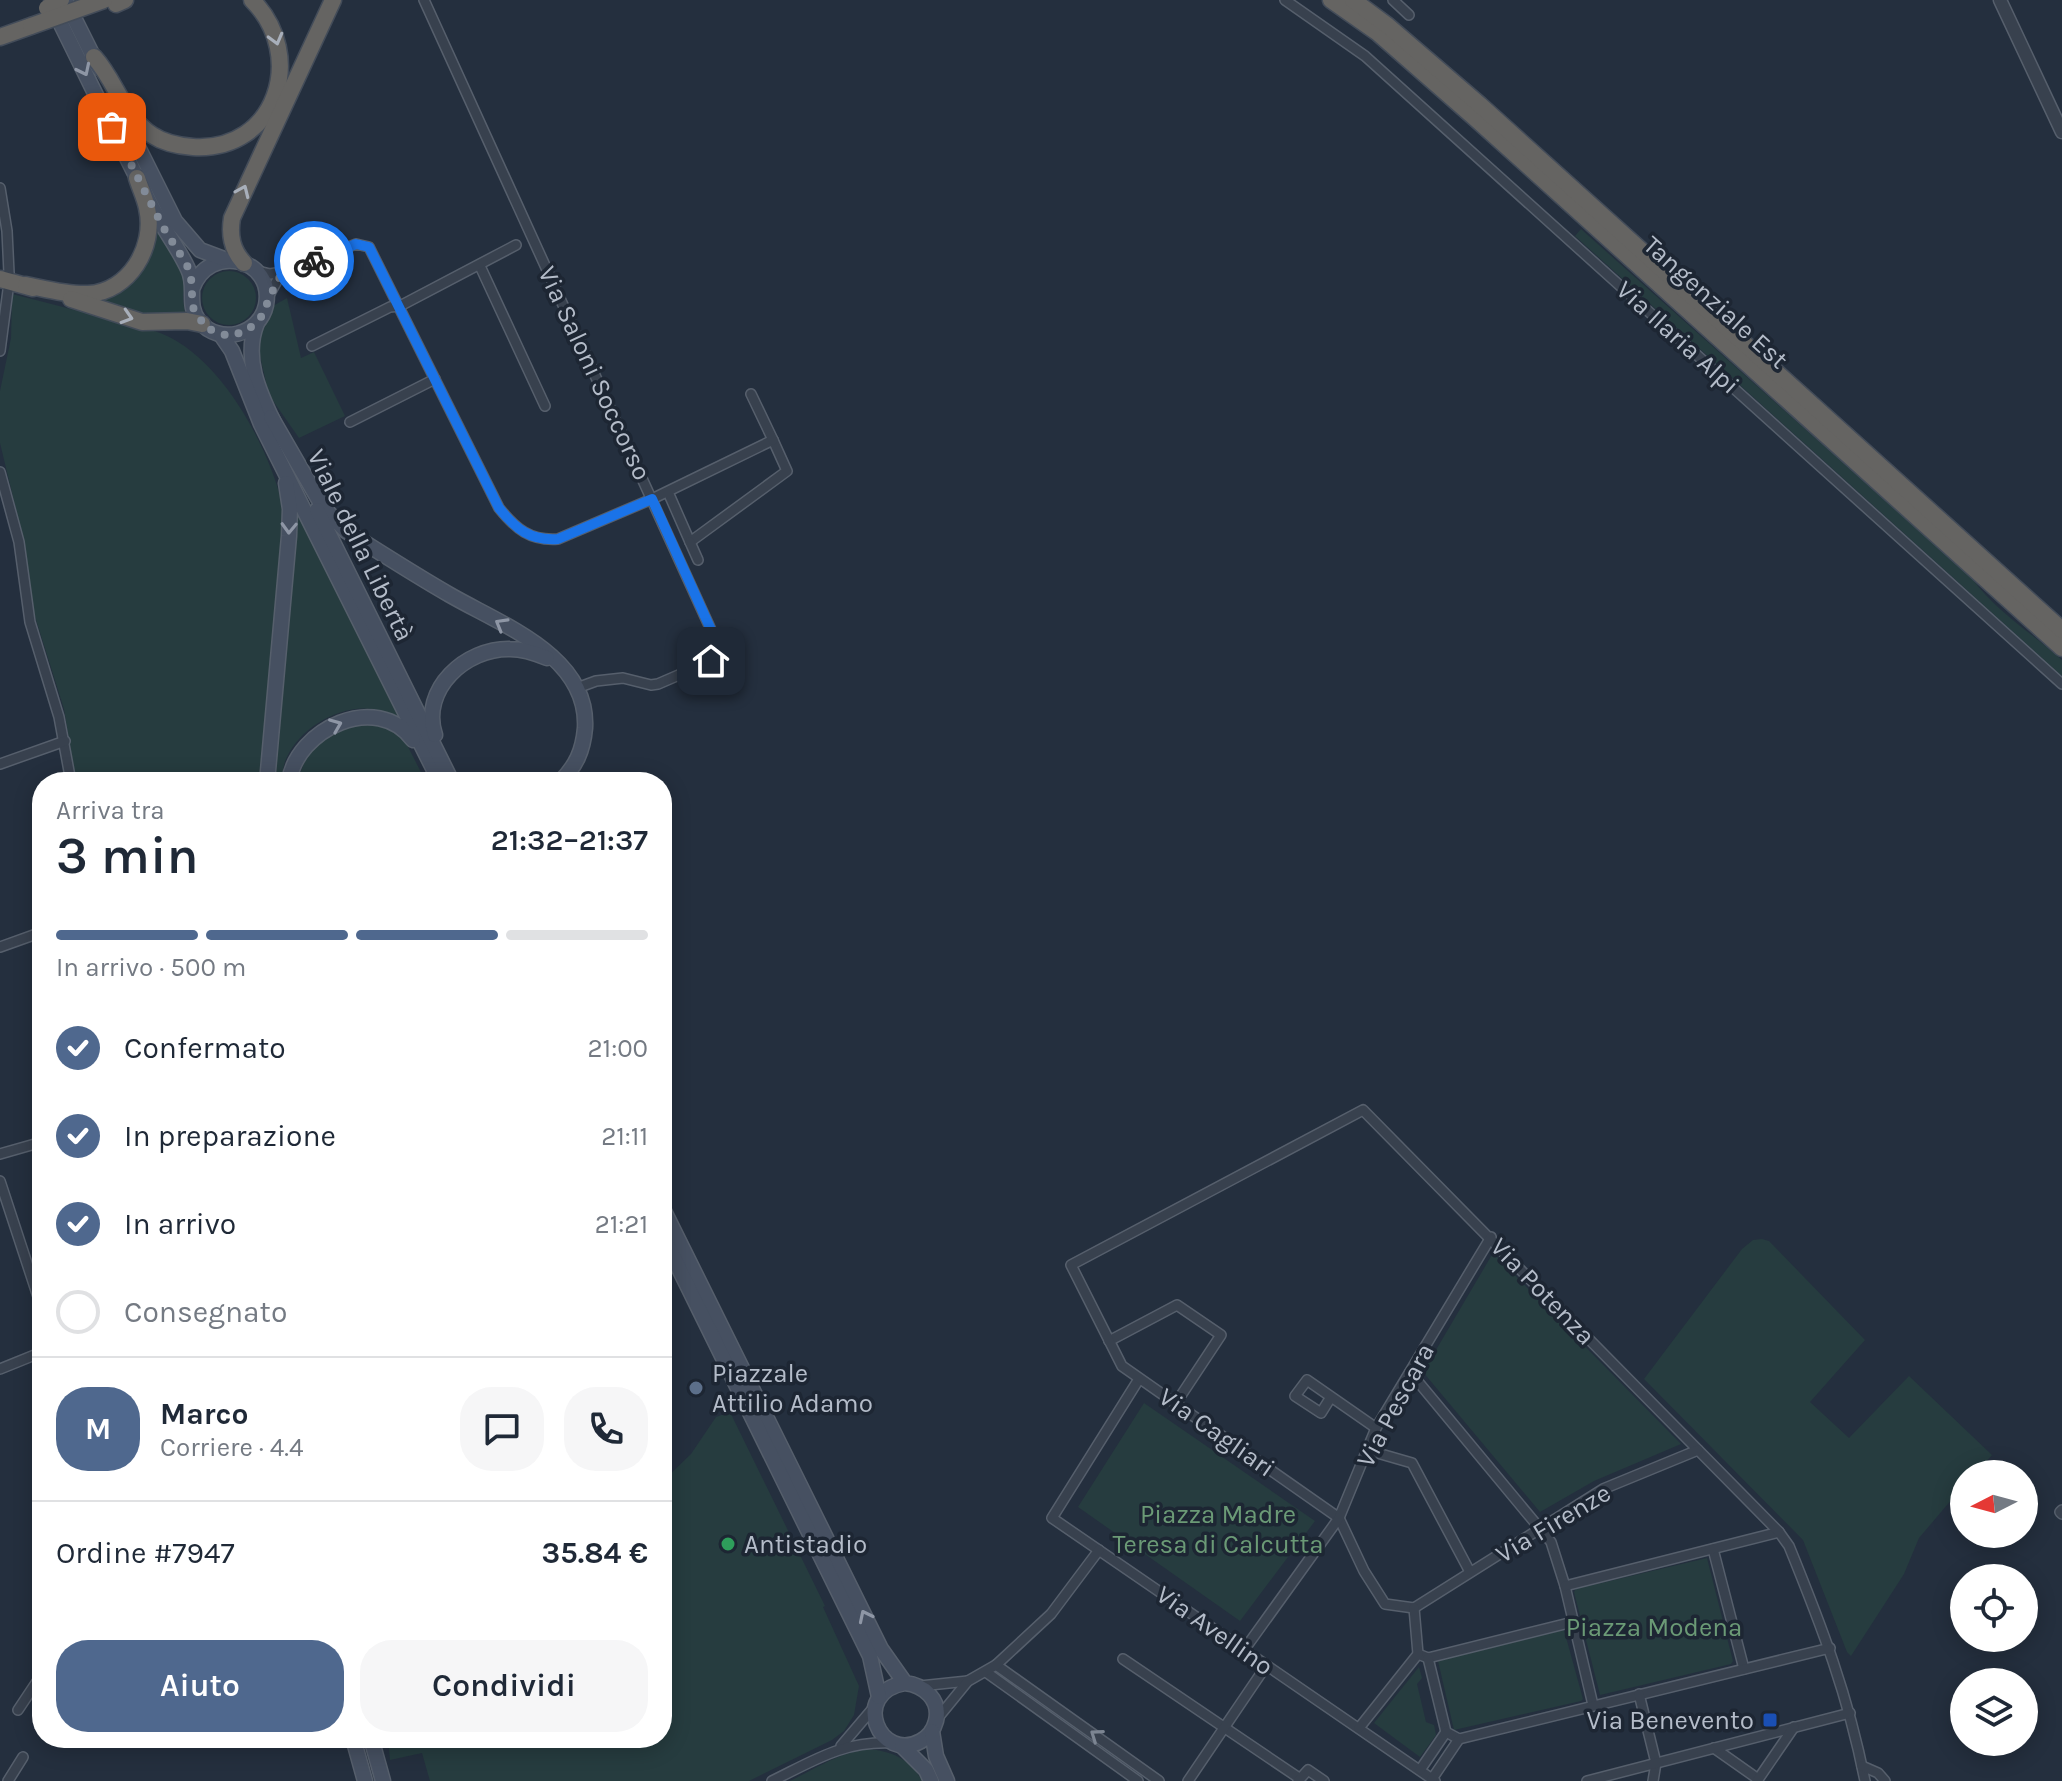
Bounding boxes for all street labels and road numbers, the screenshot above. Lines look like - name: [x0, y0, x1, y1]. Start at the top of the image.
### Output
- street label: Tangenziale Est: [1637, 229, 1794, 376]
- street label: Via Saloni Soccorso: [531, 261, 658, 485]
- street label: Via Ilaria Alpi: [1610, 274, 1745, 401]
- street label: Viale della Libertà: [301, 444, 420, 646]
- street label: Via Potenza: [1484, 1231, 1601, 1351]
- street label: Via Pescara: [1350, 1338, 1441, 1472]
- street label: Via Cagliari: [1153, 1381, 1281, 1484]
- street label: Via Firenze: [1490, 1477, 1616, 1570]
- street label: Via Avellino: [1150, 1579, 1279, 1682]

